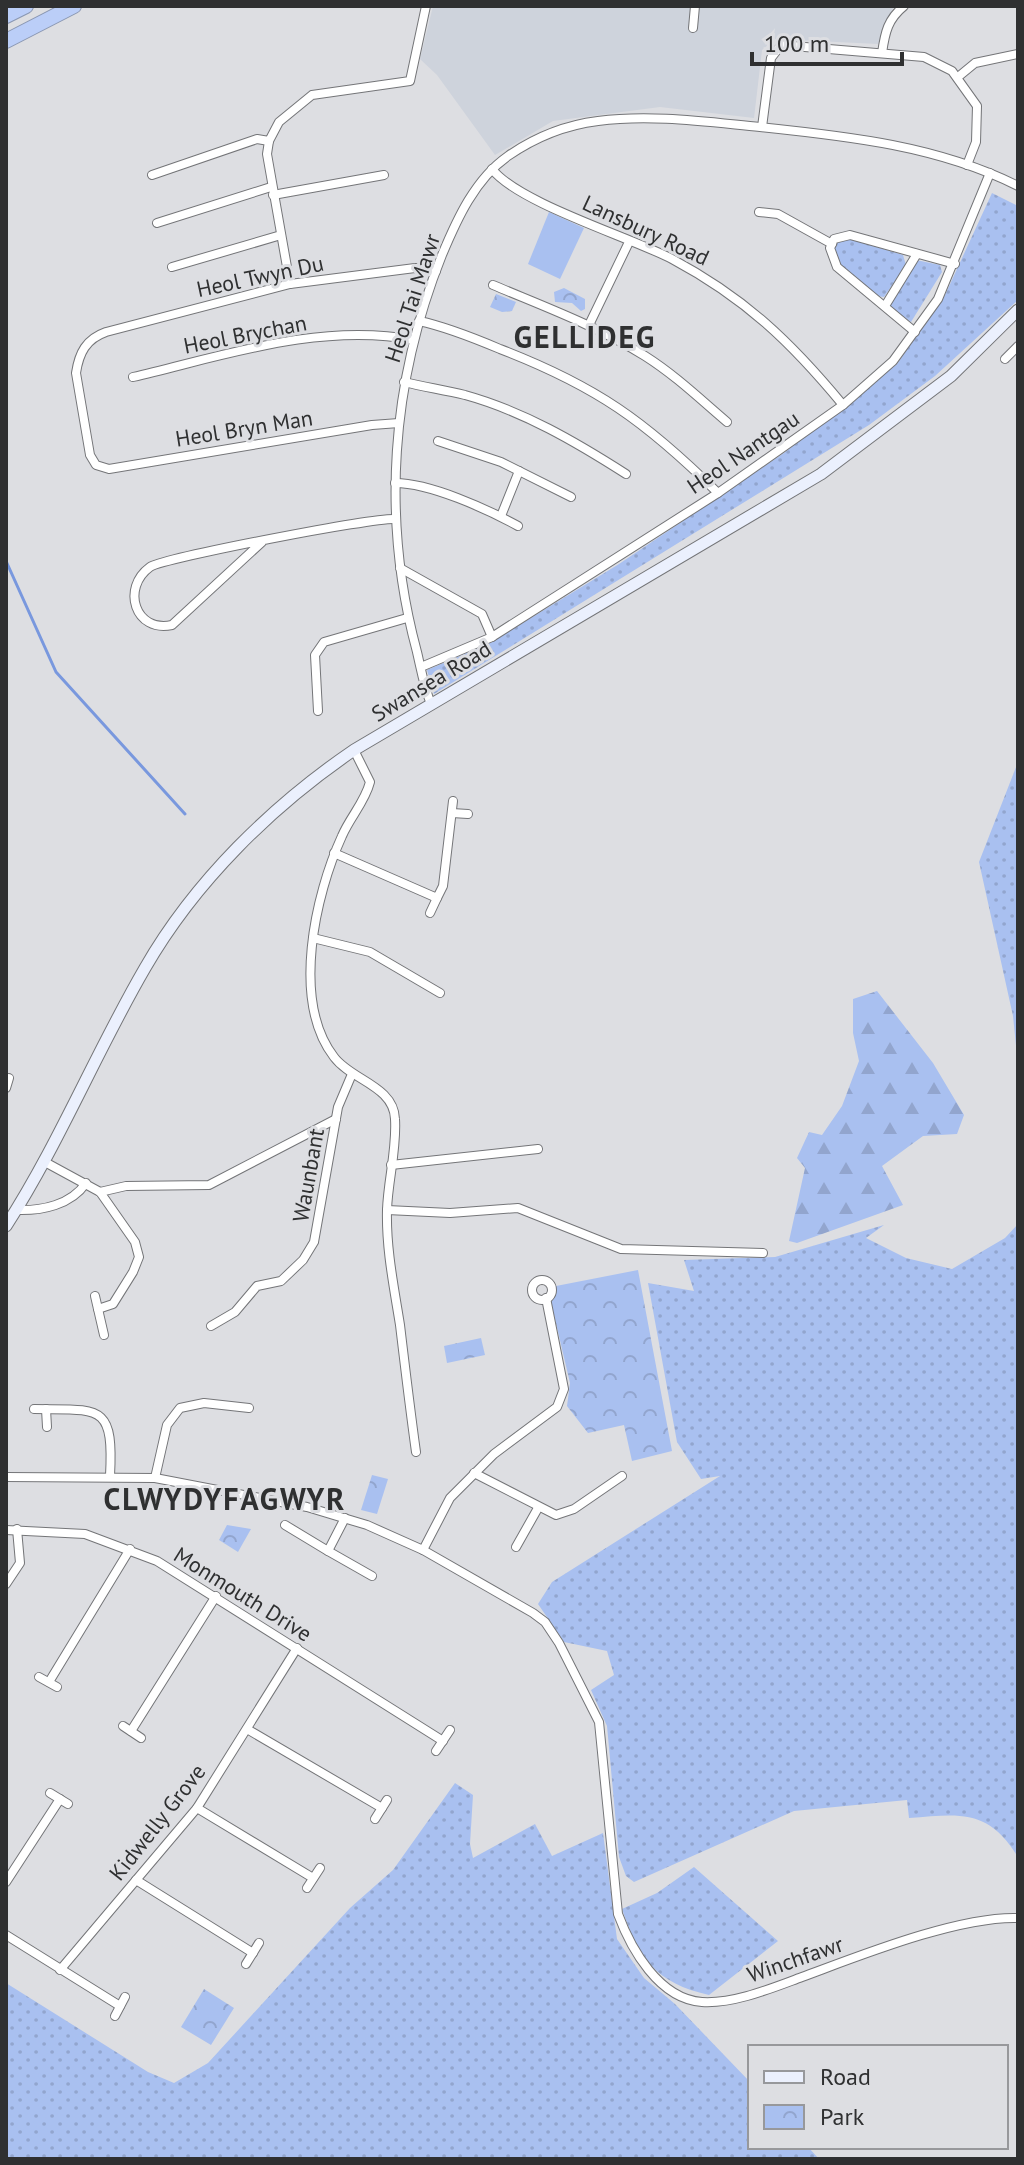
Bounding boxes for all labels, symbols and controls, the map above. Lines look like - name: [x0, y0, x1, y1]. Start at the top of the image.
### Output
- scale bar: [752, 16, 902, 66]
- text: 100 m: [764, 28, 829, 59]
- street label: Lansbury Road: [578, 189, 714, 271]
- street label: Heol Tai Mawr: [378, 230, 446, 366]
- street label: Heol Twyn Du: [194, 249, 326, 303]
- street label: Heol Brychan: [181, 308, 309, 360]
- district label: GELLIDEG: [514, 317, 656, 356]
- street label: Heol Bryn Man: [173, 403, 315, 453]
- street label: Heol Nantgau: [682, 404, 804, 500]
- street label: Swansea Road: [366, 634, 496, 728]
- street label: Waunbant: [286, 1126, 330, 1224]
- district label: CLWYDYFAGWYR: [104, 1479, 346, 1518]
- street label: Monmouth Drive: [169, 1540, 317, 1648]
- street label: Kidwelly Grove: [103, 1758, 211, 1886]
- street label: Winchfawr: [743, 1929, 847, 1988]
- legend: [748, 2045, 1008, 2149]
- text: Road: [820, 2061, 871, 2092]
- text: Park: [820, 2101, 865, 2132]

